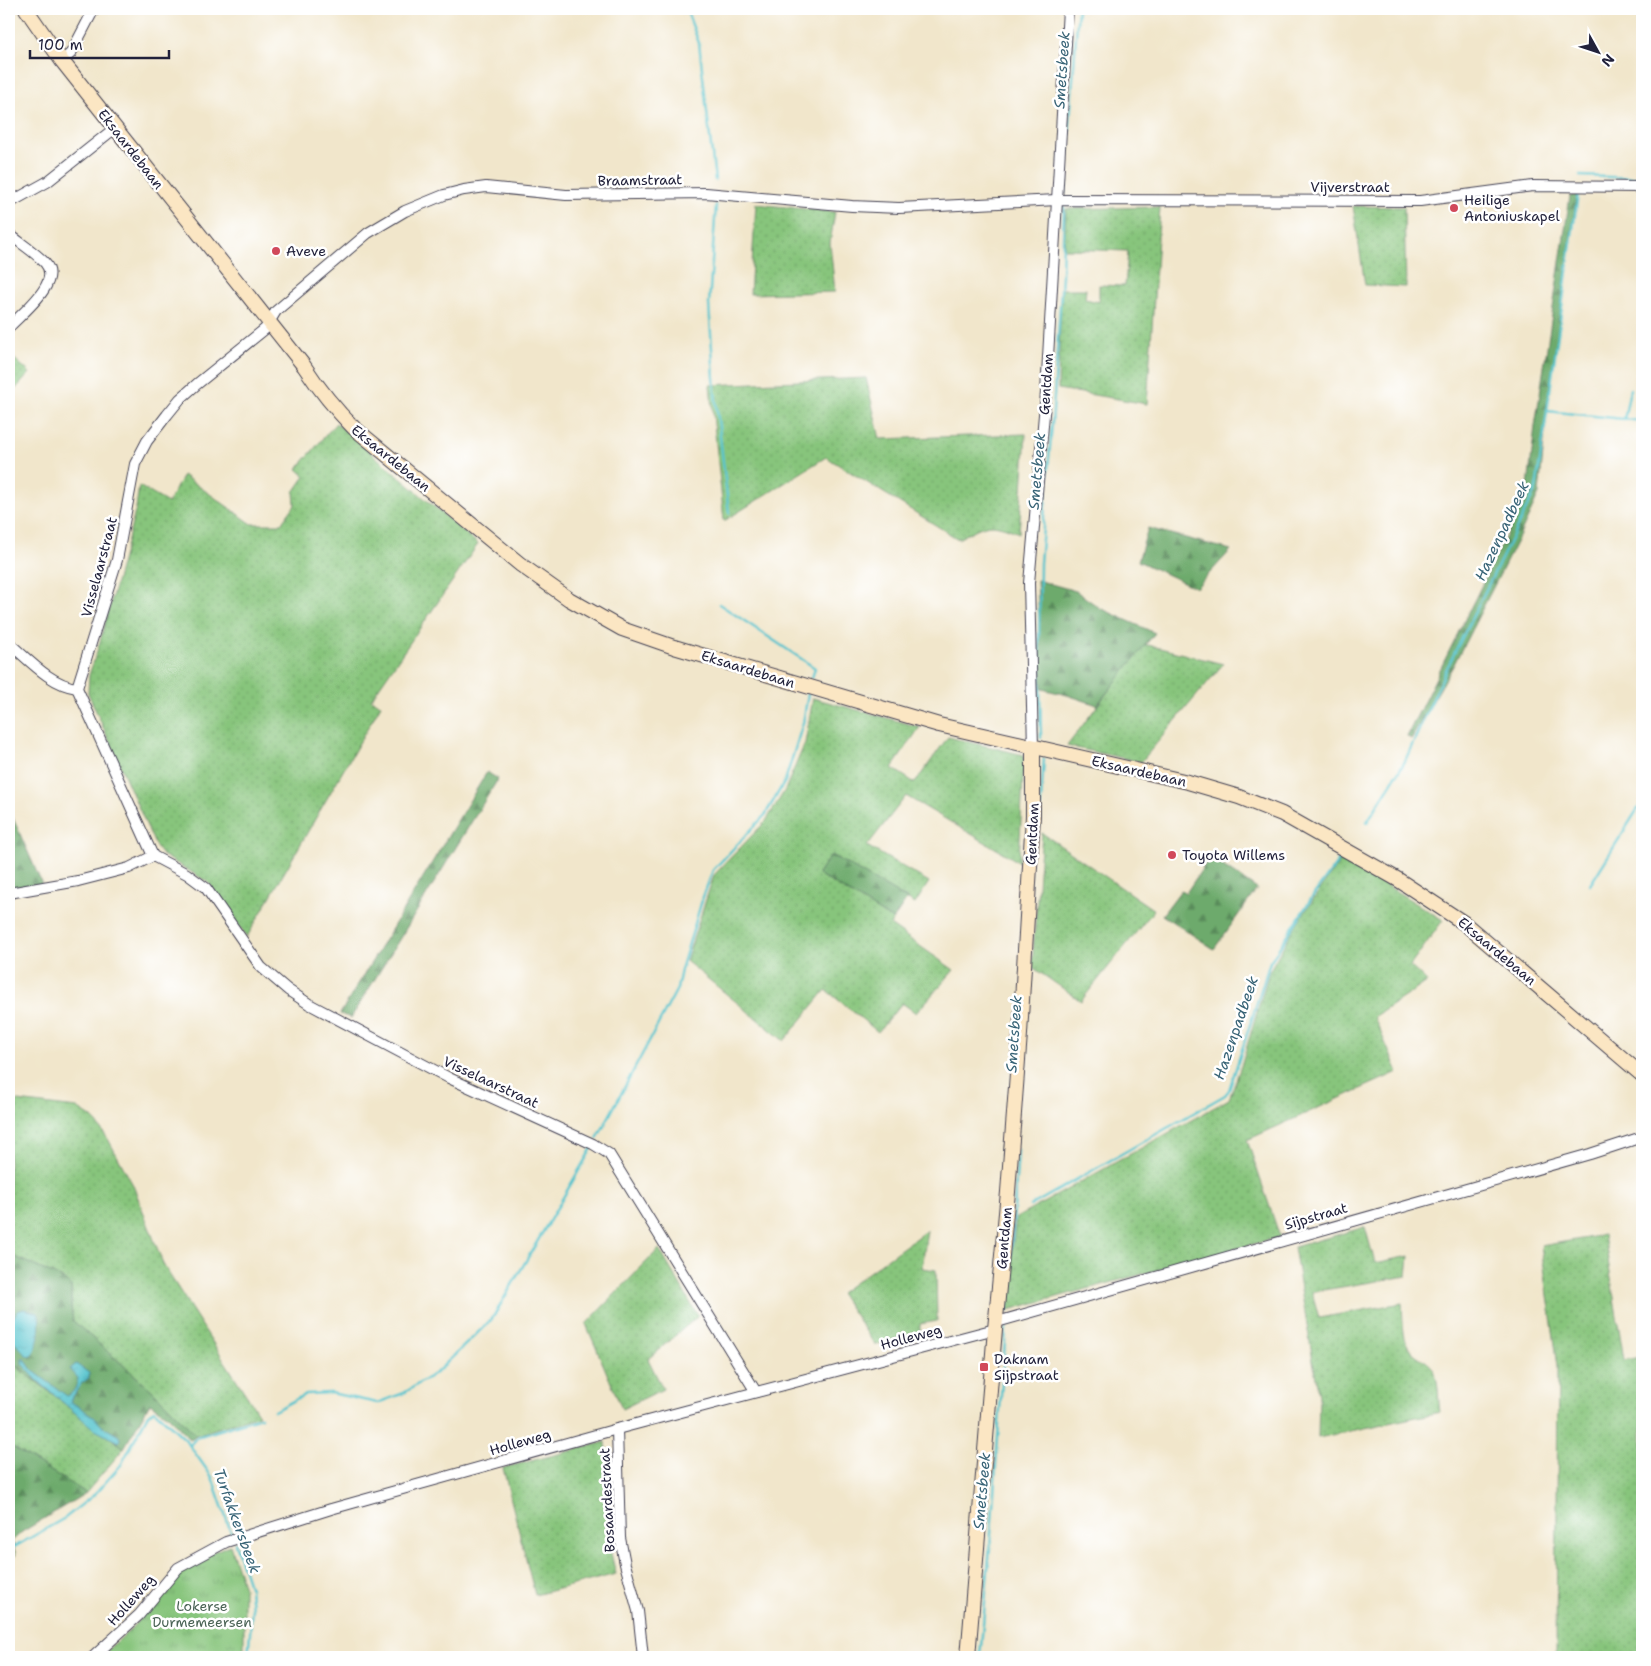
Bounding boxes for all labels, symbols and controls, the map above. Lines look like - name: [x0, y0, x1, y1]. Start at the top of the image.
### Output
- scale bar: [30, 28, 169, 60]
- north arrow: [1574, 28, 1624, 78]
- water label: Smetsbeek: [1049, 30, 1075, 109]
- text: 100 m: [38, 35, 83, 55]
- text: N: [1597, 50, 1618, 70]
- street label: Eksaardebaan: [94, 105, 168, 193]
- street label: Braamstraat: [597, 170, 683, 190]
- street label: Vijverstraat: [1310, 178, 1390, 196]
- place label: Heilige Antoniuskapel: [1464, 191, 1561, 225]
- marker: Heilige Antoniuskapel: [1448, 202, 1460, 214]
- place label: Aveve: [286, 242, 326, 260]
- marker: Aveve: [270, 245, 282, 257]
- street label: Gentdam: [1035, 352, 1057, 416]
- street label: Eksaardebaan: [348, 421, 435, 496]
- water label: Smetsbeek: [1024, 431, 1050, 510]
- water label: Hazenpadbeek: [1470, 477, 1534, 584]
- street label: Visselaarstraat: [77, 515, 121, 619]
- street label: Eksaardebaan: [699, 646, 797, 692]
- street label: Eksaardebaan: [1090, 751, 1189, 791]
- street label: Gentdam: [1021, 802, 1043, 866]
- place label: Toyota Willems: [1182, 846, 1285, 864]
- marker: Toyota Willems: [1166, 849, 1178, 861]
- street label: Eksaardebaan: [1454, 913, 1540, 989]
- water label: Hazenpadbeek: [1209, 973, 1263, 1082]
- water label: Smetsbeek: [1001, 994, 1027, 1073]
- street label: Visselaarstraat: [440, 1052, 542, 1112]
- street label: Sijpstraat: [1282, 1198, 1350, 1234]
- street label: Gentdam: [992, 1206, 1016, 1270]
- street label: Holleweg: [878, 1320, 944, 1354]
- place label: Daknam Sijpstraat: [994, 1350, 1059, 1384]
- marker: Daknam Sijpstraat: [978, 1361, 990, 1373]
- street label: Holleweg: [487, 1425, 553, 1459]
- street label: Bosaardestraat: [595, 1447, 619, 1553]
- water label: Smetsbeek: [969, 1451, 995, 1530]
- water label: Turfakkersbeek: [209, 1466, 265, 1577]
- street label: Holleweg: [103, 1571, 159, 1629]
- park label: Lokerse Durmemeersen: [152, 1597, 252, 1631]

